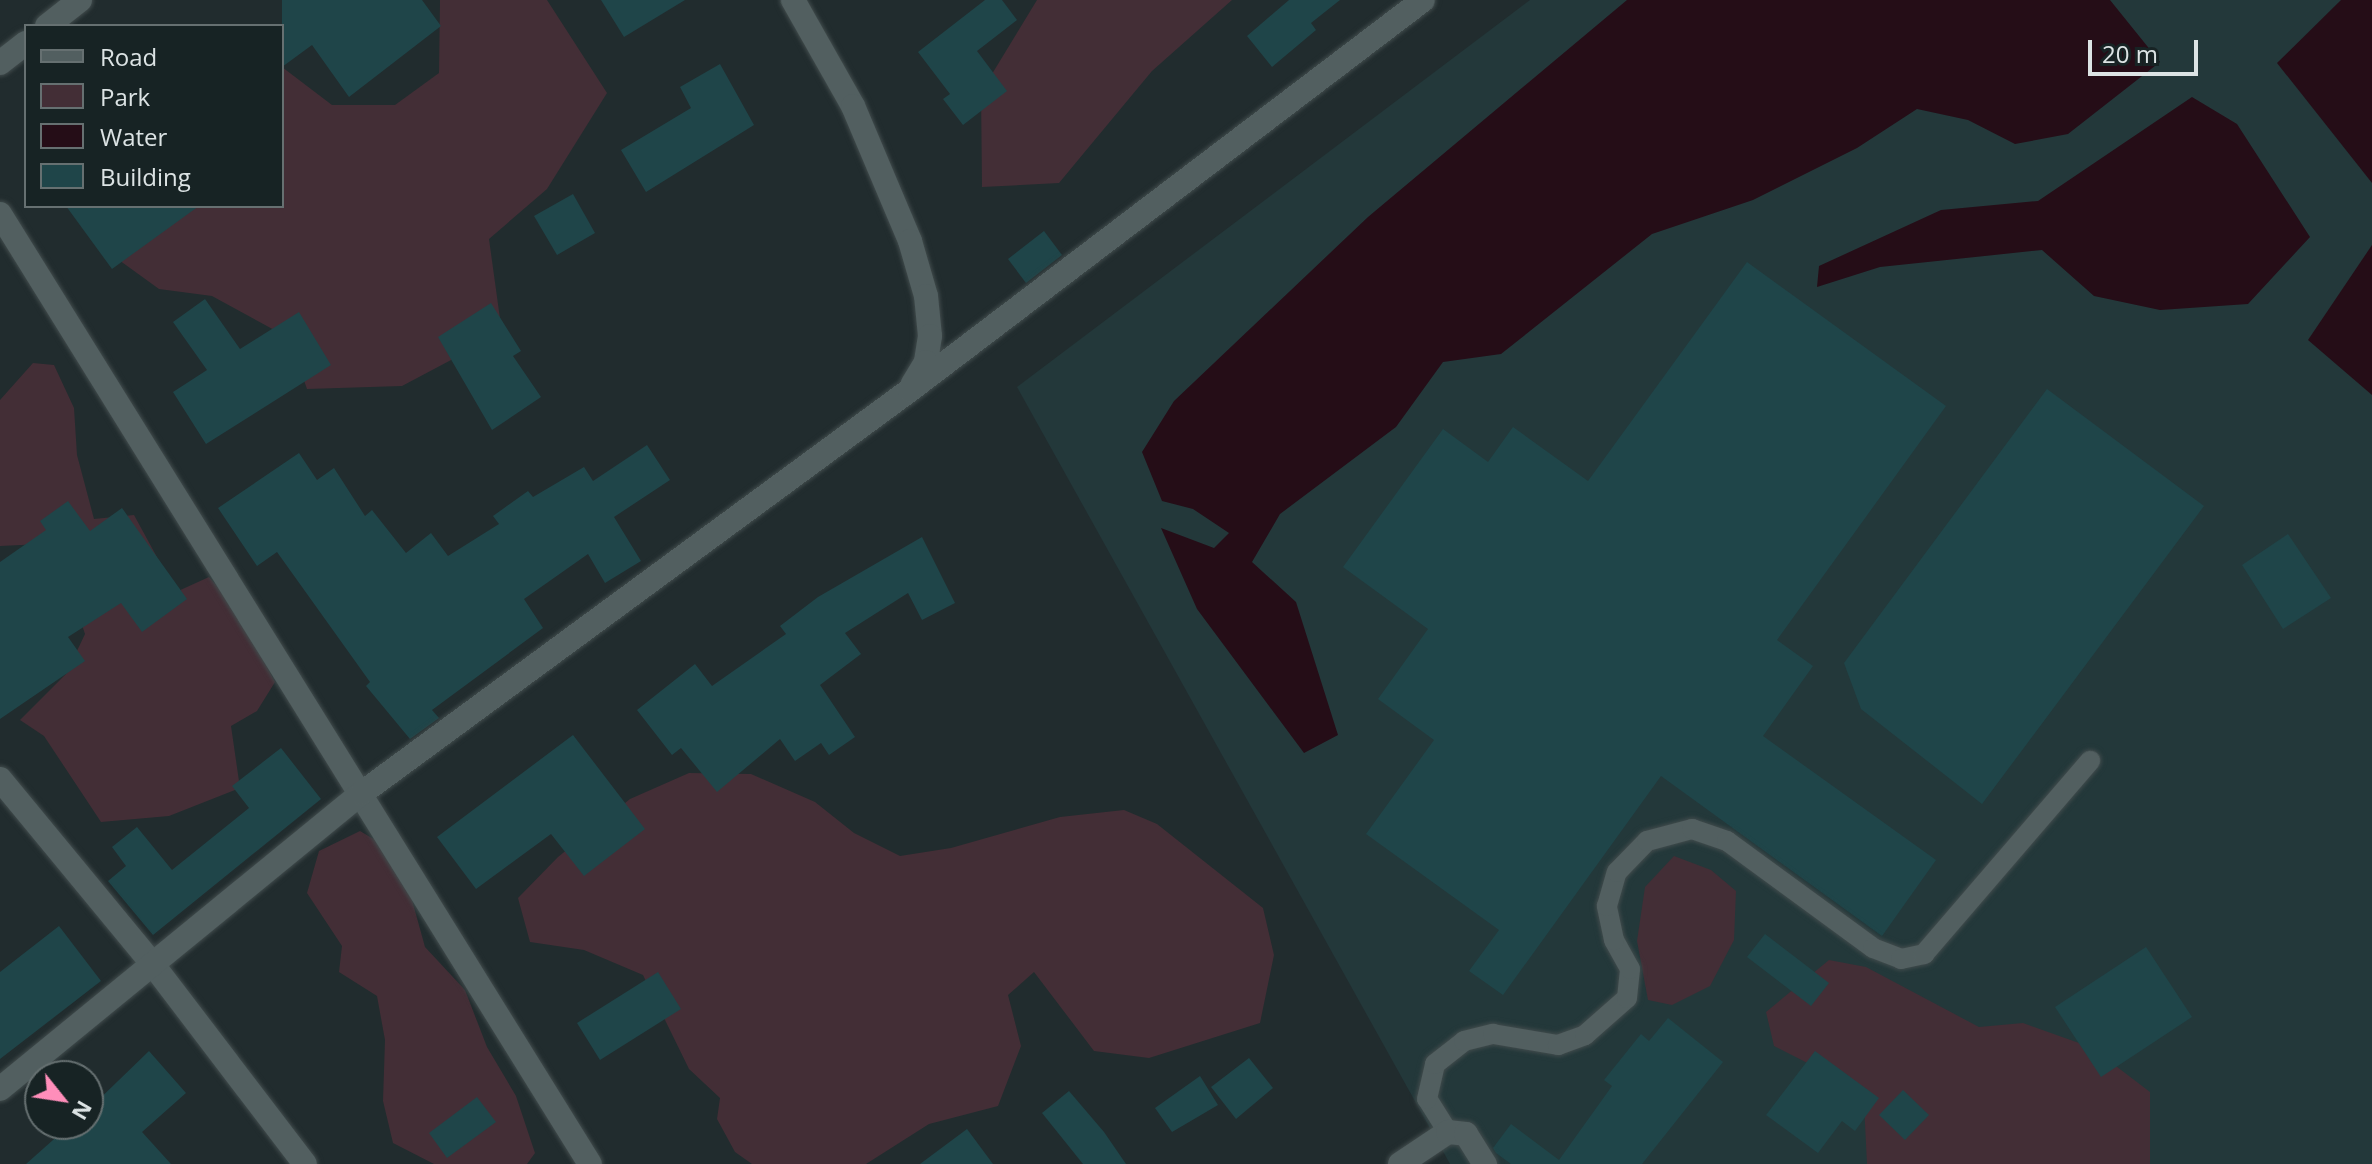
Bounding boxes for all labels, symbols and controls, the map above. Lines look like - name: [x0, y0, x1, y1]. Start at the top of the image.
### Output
- legend: [24, 24, 284, 208]
- scale bar: [2092, 24, 2202, 74]
- text: 20 m: [2102, 37, 2158, 70]
- text: Road: [100, 40, 157, 73]
- text: Park: [100, 80, 150, 113]
- text: Water: [100, 120, 167, 153]
- text: Building: [100, 160, 191, 193]
- north arrow: [24, 1060, 104, 1140]
- text: N: [66, 1096, 101, 1126]

